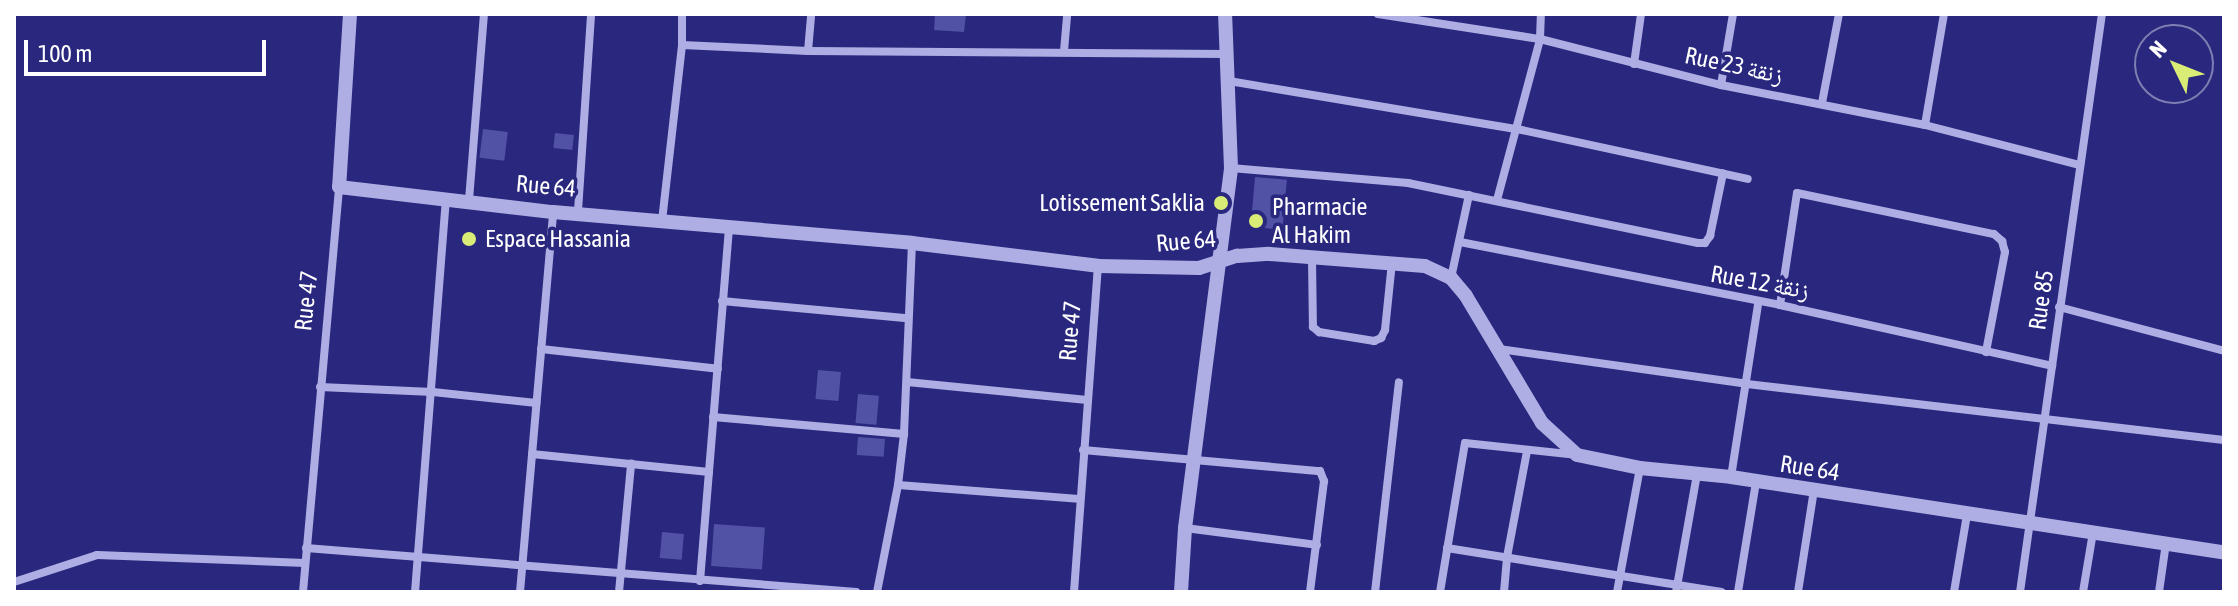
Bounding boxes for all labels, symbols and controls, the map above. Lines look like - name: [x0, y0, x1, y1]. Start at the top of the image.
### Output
- scale bar: [28, 24, 270, 74]
- north arrow: [2134, 24, 2214, 104]
- text: N: [2144, 35, 2172, 63]
- text: 100 m: [38, 40, 92, 67]
- street label: Rue 23 زنقة: [1682, 41, 1786, 89]
- street label: Rue 64: [515, 169, 577, 203]
- place label: Lotissement Saklia: [1039, 189, 1205, 217]
- place label: Pharmacie Al Hakim: [1272, 193, 1367, 249]
- marker: Lotissement Saklia: [1212, 194, 1230, 212]
- marker: Pharmacie Al Hakim: [1247, 212, 1265, 230]
- street label: Rue 64: [1155, 224, 1217, 258]
- place label: Espace Hassania: [485, 225, 631, 253]
- marker: Espace Hassania: [460, 230, 478, 248]
- street label: Rue 12 زنقة: [1708, 259, 1812, 305]
- street label: Rue 85: [2023, 268, 2059, 332]
- street label: Rue 47: [289, 269, 323, 333]
- street label: Rue 47: [1053, 300, 1087, 362]
- street label: Rue 64: [1778, 449, 1842, 487]

